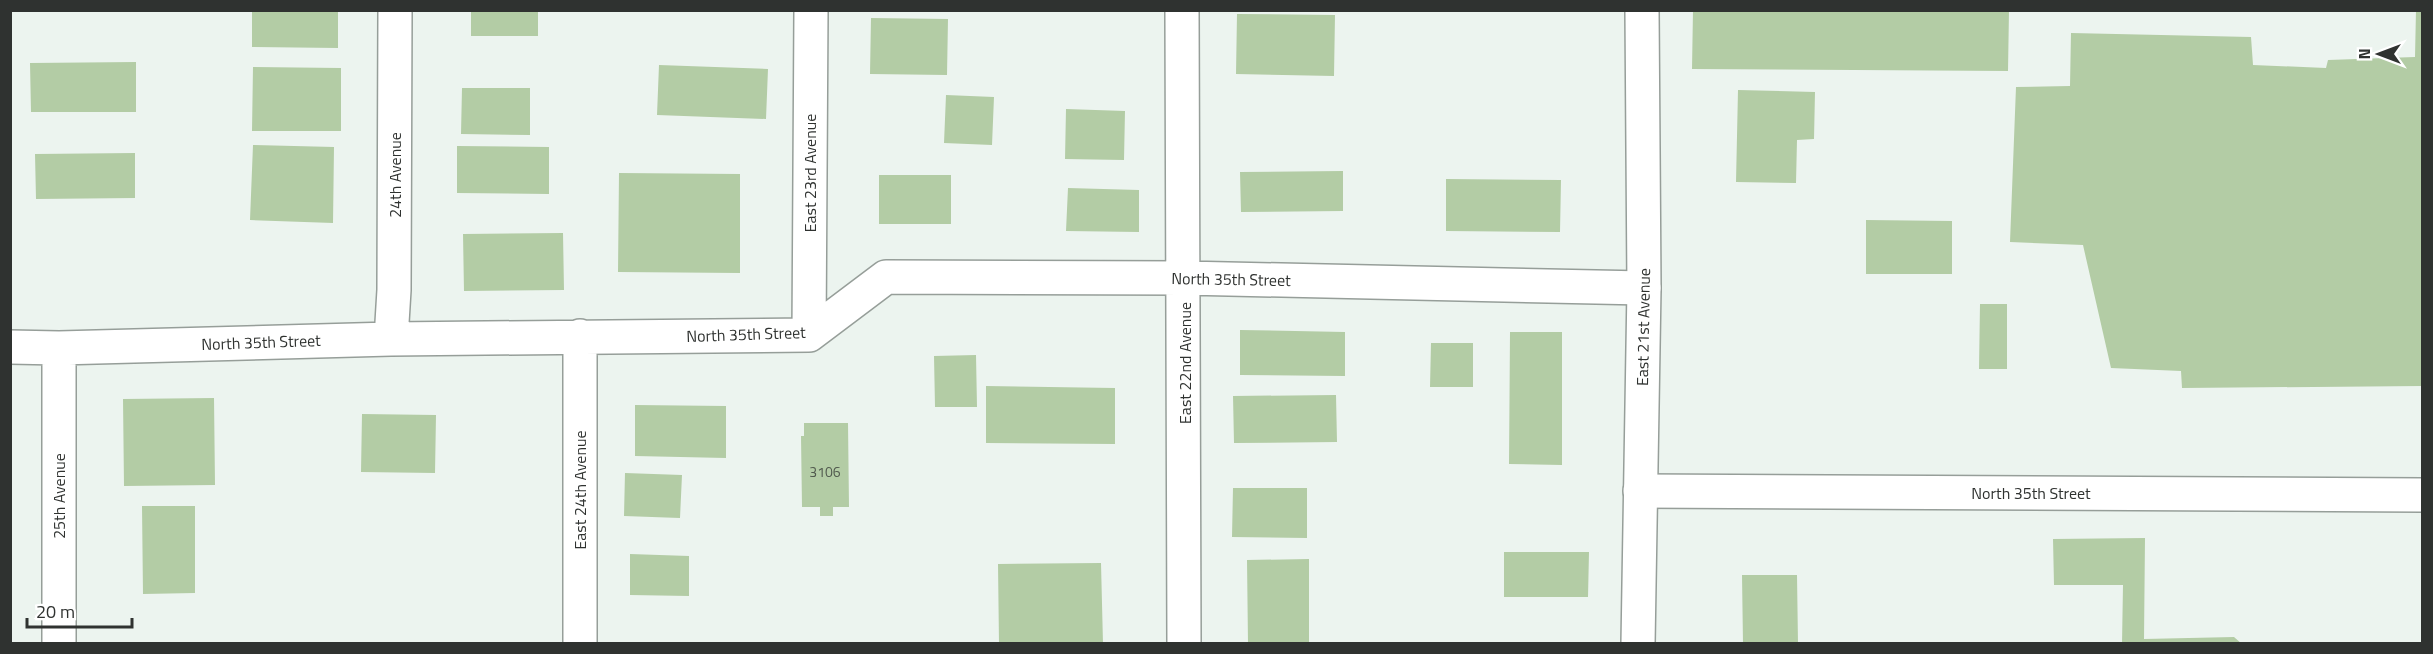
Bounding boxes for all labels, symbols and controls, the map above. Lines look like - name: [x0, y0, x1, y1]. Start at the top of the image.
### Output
- north arrow: [2349, 24, 2409, 84]
- text: N: [2352, 48, 2376, 60]
- street label: East 23rd Avenue: [798, 114, 822, 232]
- street label: 24th Avenue: [383, 132, 407, 218]
- street label: North 35th Street: [1171, 266, 1291, 292]
- street label: East 21st Avenue: [1630, 268, 1656, 386]
- street label: East 22nd Avenue: [1173, 302, 1197, 424]
- street label: North 35th Street: [686, 320, 806, 348]
- street label: North 35th Street: [201, 328, 321, 356]
- street label: East 24th Avenue: [568, 430, 592, 550]
- street label: 25th Avenue: [47, 453, 71, 539]
- house number: 3106: [809, 461, 841, 482]
- street label: North 35th Street: [1971, 481, 2091, 505]
- scale bar: [27, 591, 132, 629]
- text: 20 m: [36, 598, 75, 625]

